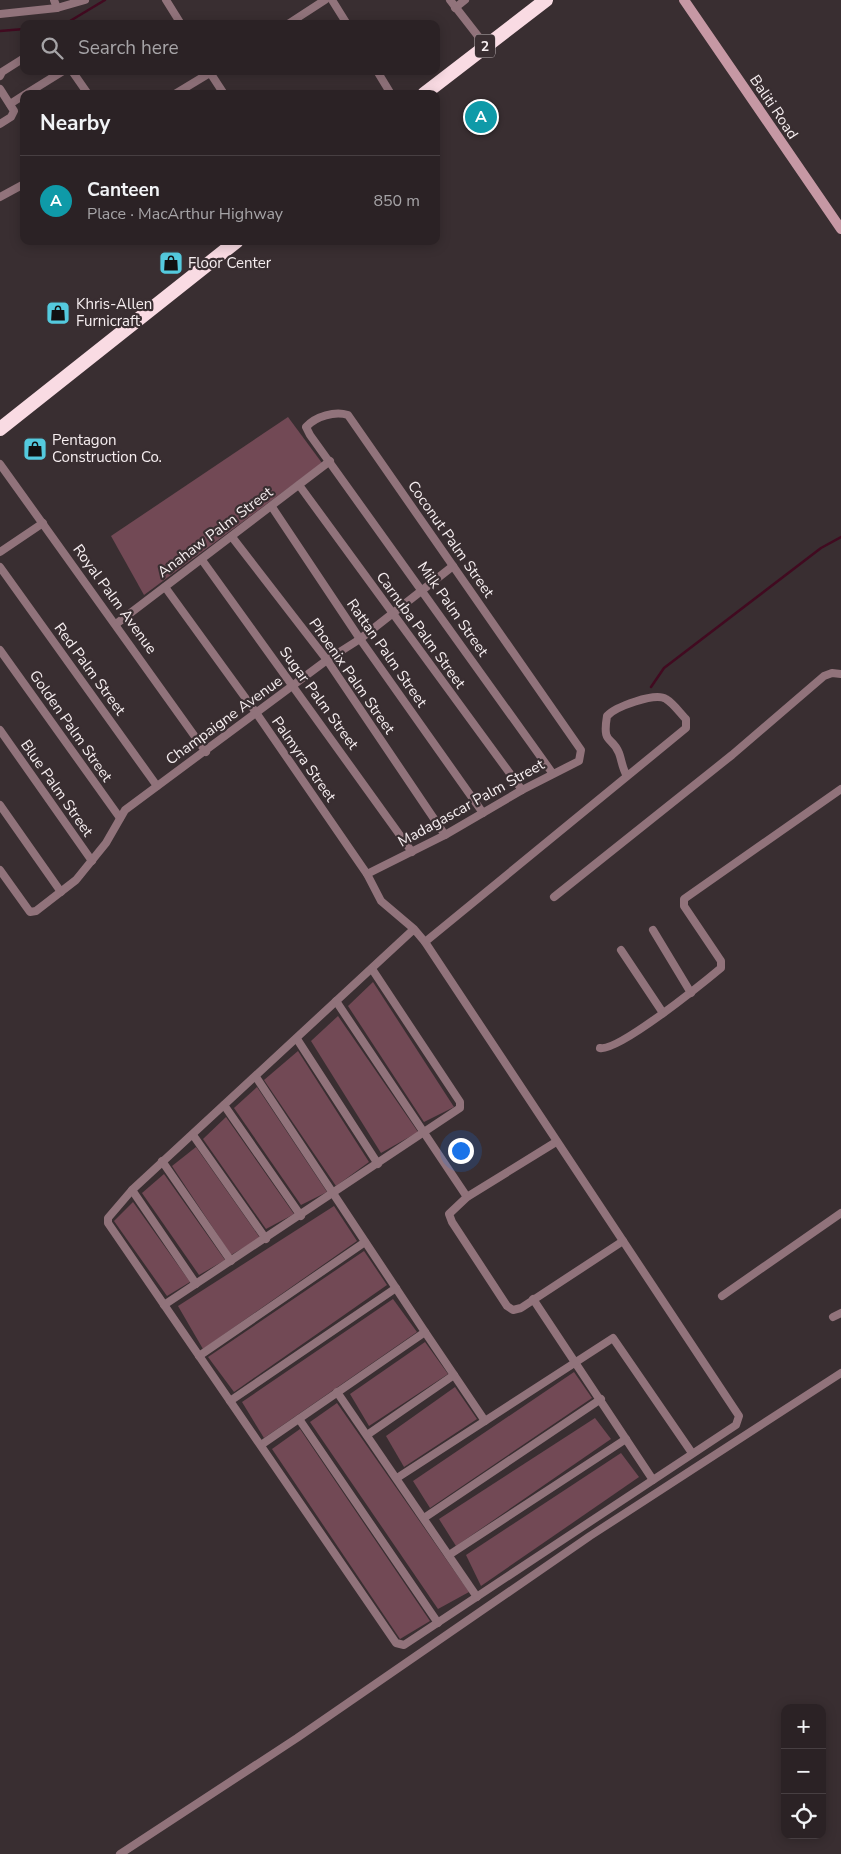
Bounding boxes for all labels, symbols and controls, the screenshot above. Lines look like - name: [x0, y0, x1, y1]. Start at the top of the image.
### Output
- search box: [20, 20, 440, 75]
- icon: search: [38, 34, 66, 62]
- road number: 2: [475, 34, 495, 58]
- text: Search here: [78, 35, 179, 61]
- street label: Baliti Road: [745, 71, 803, 143]
- pin: A: [465, 98, 497, 136]
- text: Nearby: [40, 109, 110, 137]
- text: Canteen: [87, 177, 160, 203]
- text: A: [50, 190, 62, 212]
- text: 850 m: [373, 190, 420, 212]
- text: Place · MacArthur Highway: [87, 203, 283, 225]
- shop icon: Floor Center: [158, 250, 184, 276]
- place label: Floor Center: [188, 253, 272, 273]
- place label: Khris-Allen Furnicraft: [76, 294, 152, 331]
- shop icon: Khris-Allen Furnicraft: [45, 300, 71, 326]
- place label: Pentagon Construction Co.: [52, 430, 162, 467]
- shop icon: Pentagon Construction Co.: [22, 436, 48, 462]
- street label: Coconut Palm Street: [403, 477, 499, 602]
- street label: Anahaw Palm Street: [153, 482, 277, 582]
- street label: Royal Palm Avenue: [68, 540, 162, 658]
- street label: Milk Palm Street: [413, 558, 494, 661]
- street label: Carnuba Palm Street: [372, 568, 471, 693]
- street label: Rattan Palm Street: [342, 595, 432, 712]
- street label: Phoenix Palm Street: [304, 614, 400, 739]
- street label: Red Palm Street: [50, 619, 131, 720]
- street label: Sugar Palm Street: [275, 642, 364, 754]
- street label: Golden Palm Street: [25, 666, 117, 786]
- street label: Champaigne Avenue: [162, 671, 286, 769]
- street label: Palmyra Street: [267, 712, 341, 806]
- street label: Blue Palm Street: [16, 736, 98, 841]
- street label: Madagascar Palm Street: [394, 754, 548, 852]
- your location: [448, 1138, 474, 1164]
- map controls: [781, 1704, 826, 1839]
- button: +: [781, 1704, 826, 1749]
- button: −: [781, 1749, 826, 1794]
- button: locate: [781, 1794, 826, 1839]

